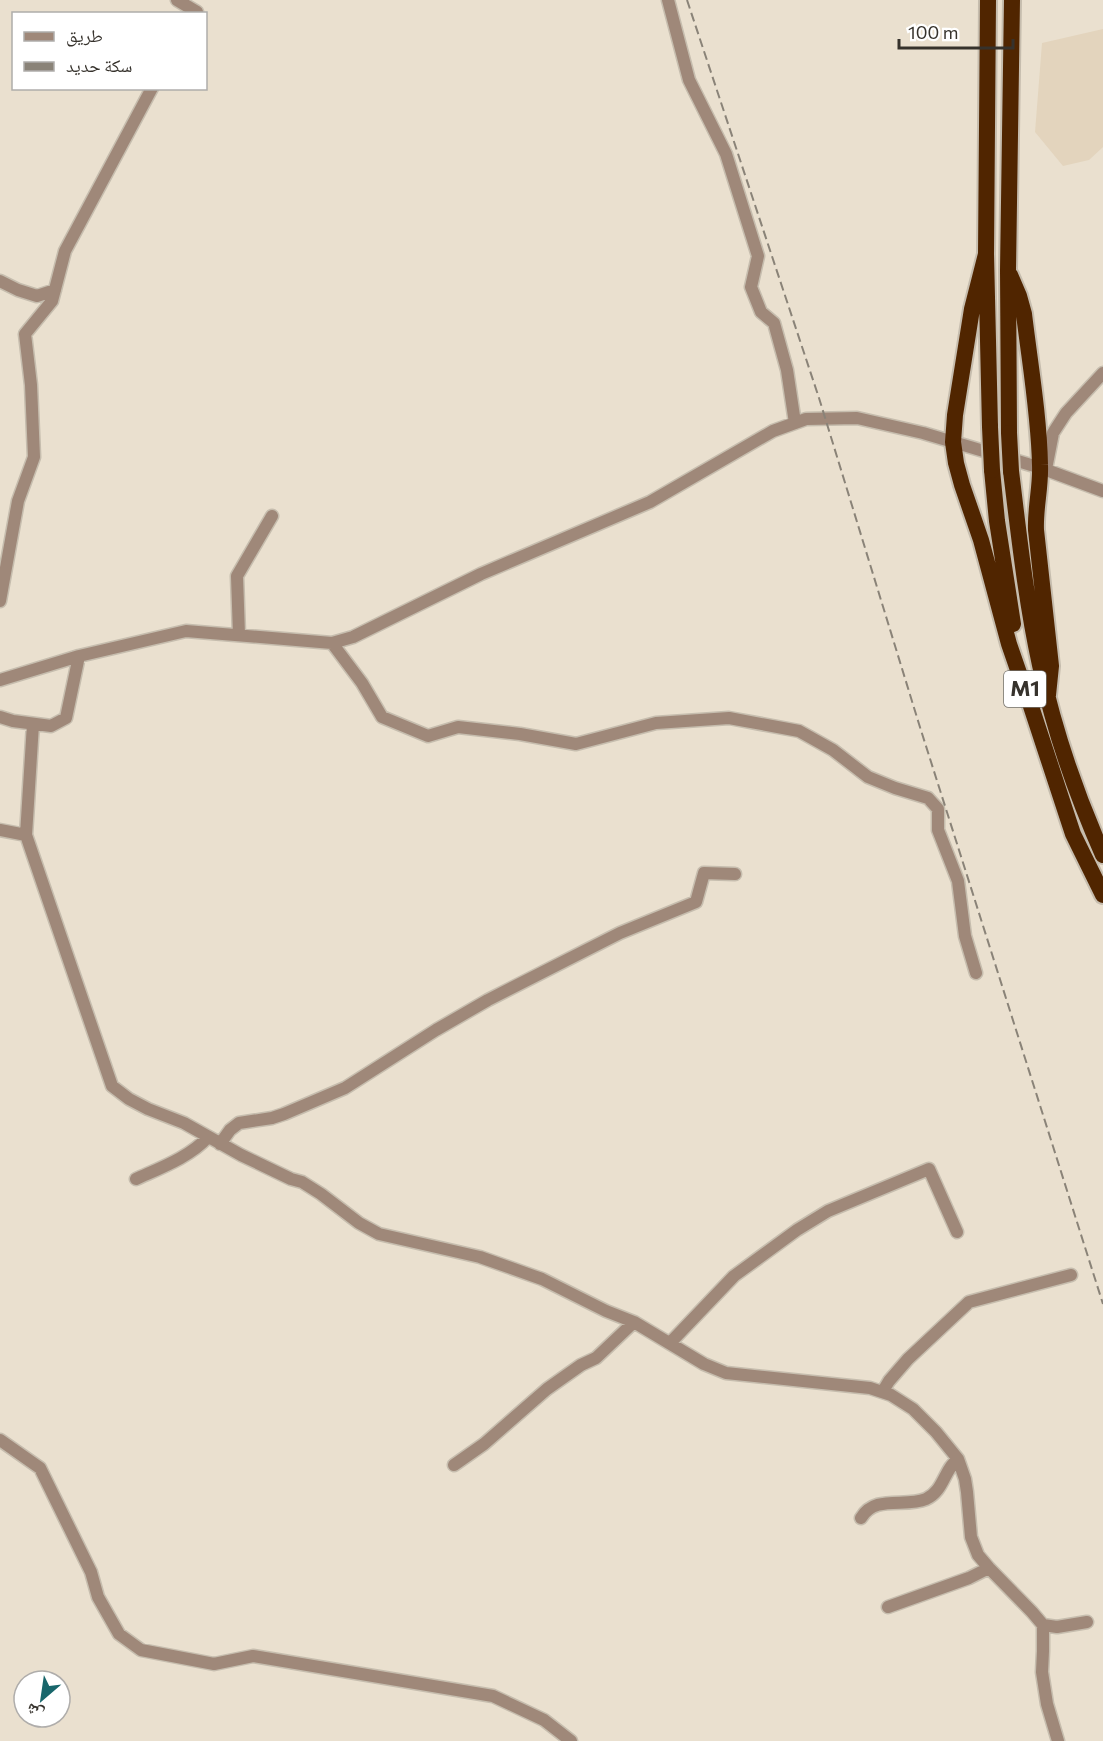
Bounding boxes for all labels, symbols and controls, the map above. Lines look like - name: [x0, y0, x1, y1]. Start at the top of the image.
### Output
- legend: [12, 12, 207, 90]
- scale bar: [899, 12, 1013, 50]
- text: 100 m: [908, 21, 958, 43]
- text: طريق: [66, 24, 103, 47]
- text: سكة حديد: [66, 54, 132, 76]
- road number: M1: [1004, 671, 1046, 707]
- north arrow: [12, 1669, 72, 1729]
- text: ش: [22, 1699, 47, 1725]

